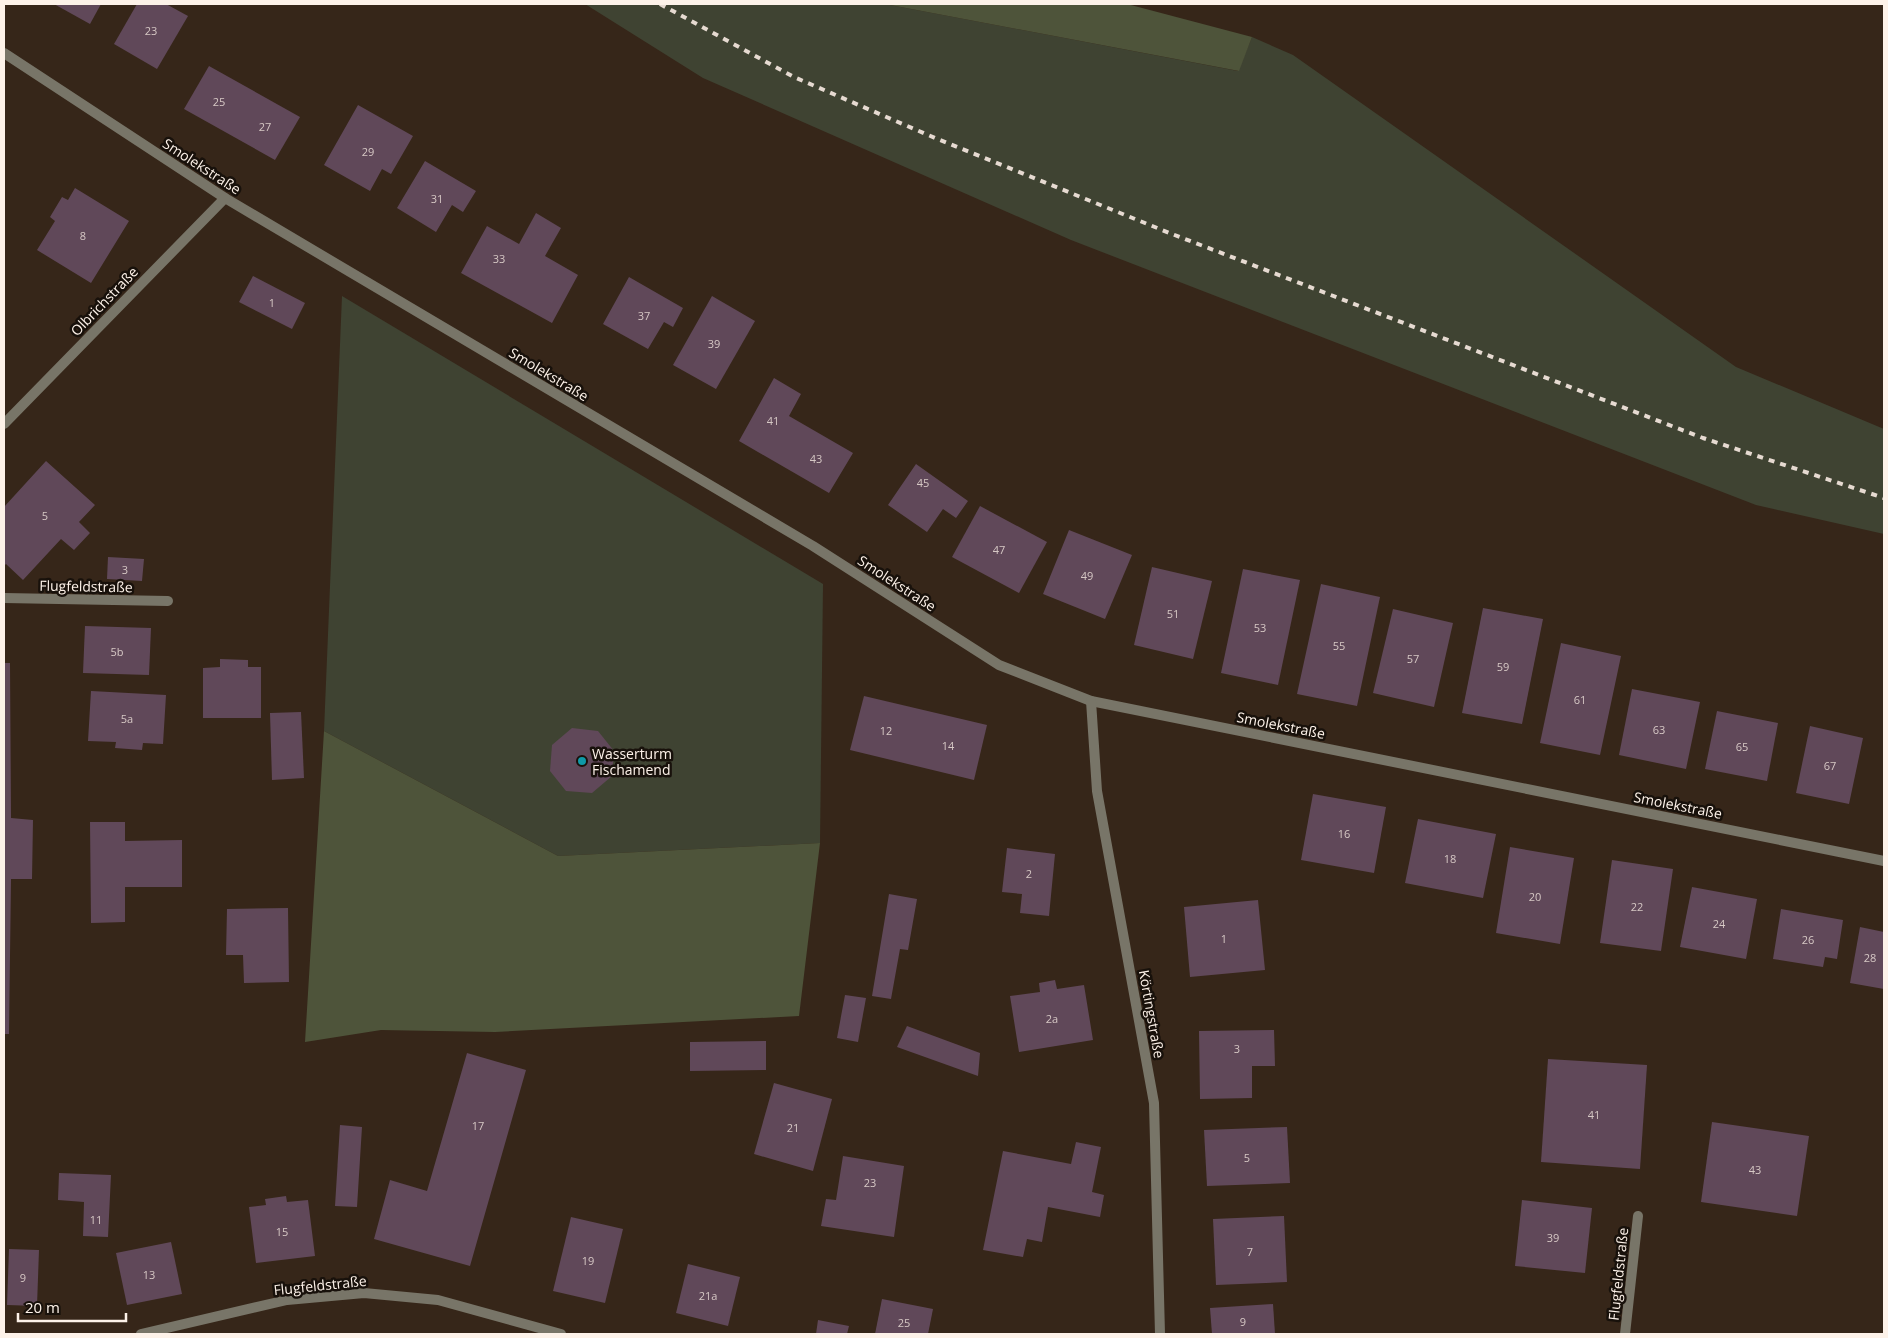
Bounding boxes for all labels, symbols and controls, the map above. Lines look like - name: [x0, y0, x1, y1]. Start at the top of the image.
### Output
- house number: 23: [145, 23, 157, 38]
- house number: 25: [213, 94, 225, 109]
- house number: 27: [259, 119, 271, 134]
- street label: Smolekstraße: [159, 134, 245, 198]
- house number: 29: [362, 144, 374, 159]
- house number: 31: [431, 191, 443, 206]
- house number: 8: [80, 228, 86, 243]
- house number: 33: [493, 251, 505, 266]
- street label: Olbrichstraße: [66, 262, 142, 340]
- house number: 1: [269, 295, 275, 310]
- house number: 37: [638, 308, 650, 323]
- house number: 39: [708, 336, 720, 351]
- street label: Smolekstraße: [506, 343, 592, 405]
- house number: 41: [767, 413, 779, 428]
- house number: 43: [810, 451, 822, 466]
- house number: 45: [917, 475, 929, 490]
- house number: 5: [42, 508, 48, 523]
- house number: 47: [993, 542, 1005, 557]
- street label: Smolekstraße: [854, 551, 940, 615]
- house number: 3: [122, 562, 128, 577]
- house number: 49: [1081, 568, 1093, 583]
- street label: Flugfeldstraße: [39, 576, 133, 596]
- house number: 51: [1167, 606, 1179, 621]
- house number: 53: [1254, 620, 1266, 635]
- house number: 55: [1333, 638, 1345, 653]
- house number: 5b: [110, 644, 124, 659]
- house number: 57: [1407, 651, 1419, 666]
- house number: 59: [1497, 659, 1509, 674]
- house number: 61: [1574, 692, 1586, 707]
- street label: Smolekstraße: [1235, 707, 1327, 743]
- house number: 5a: [121, 711, 133, 726]
- house number: 63: [1653, 722, 1665, 737]
- house number: 12: [880, 723, 892, 738]
- house number: 14: [942, 738, 955, 753]
- house number: 65: [1736, 739, 1748, 754]
- place label: Wasserturm Fischamend: [592, 744, 672, 779]
- marker: Wasserturm Fischamend: [576, 755, 588, 767]
- house number: 67: [1824, 758, 1836, 773]
- street label: Smolekstraße: [1632, 787, 1724, 823]
- house number: 16: [1338, 826, 1350, 841]
- house number: 18: [1444, 851, 1456, 866]
- house number: 2: [1026, 866, 1032, 881]
- house number: 20: [1529, 889, 1541, 904]
- house number: 22: [1631, 899, 1643, 914]
- house number: 24: [1713, 916, 1726, 931]
- house number: 1: [1221, 931, 1227, 946]
- house number: 26: [1802, 932, 1814, 947]
- house number: 28: [1864, 950, 1876, 965]
- street label: Körtingstraße: [1135, 968, 1169, 1060]
- house number: 2a: [1046, 1011, 1058, 1026]
- house number: 3: [1234, 1041, 1240, 1056]
- house number: 41: [1588, 1107, 1600, 1122]
- house number: 17: [472, 1118, 484, 1133]
- house number: 21: [787, 1120, 799, 1135]
- house number: 5: [1244, 1150, 1250, 1165]
- house number: 43: [1749, 1162, 1761, 1177]
- house number: 23: [864, 1175, 876, 1190]
- house number: 11: [90, 1212, 102, 1227]
- house number: 15: [276, 1224, 288, 1239]
- street label: Flugfeldstraße: [1604, 1226, 1632, 1321]
- house number: 39: [1547, 1230, 1559, 1245]
- house number: 7: [1247, 1244, 1253, 1259]
- house number: 19: [582, 1253, 594, 1268]
- house number: 13: [143, 1267, 155, 1282]
- house number: 9: [20, 1270, 26, 1285]
- street label: Flugfeldstraße: [273, 1271, 368, 1299]
- house number: 21a: [699, 1288, 717, 1303]
- scale bar: [18, 1290, 125, 1322]
- text: 20 m: [25, 1297, 60, 1317]
- house number: 9: [1240, 1314, 1246, 1329]
- house number: 25: [898, 1315, 910, 1330]

